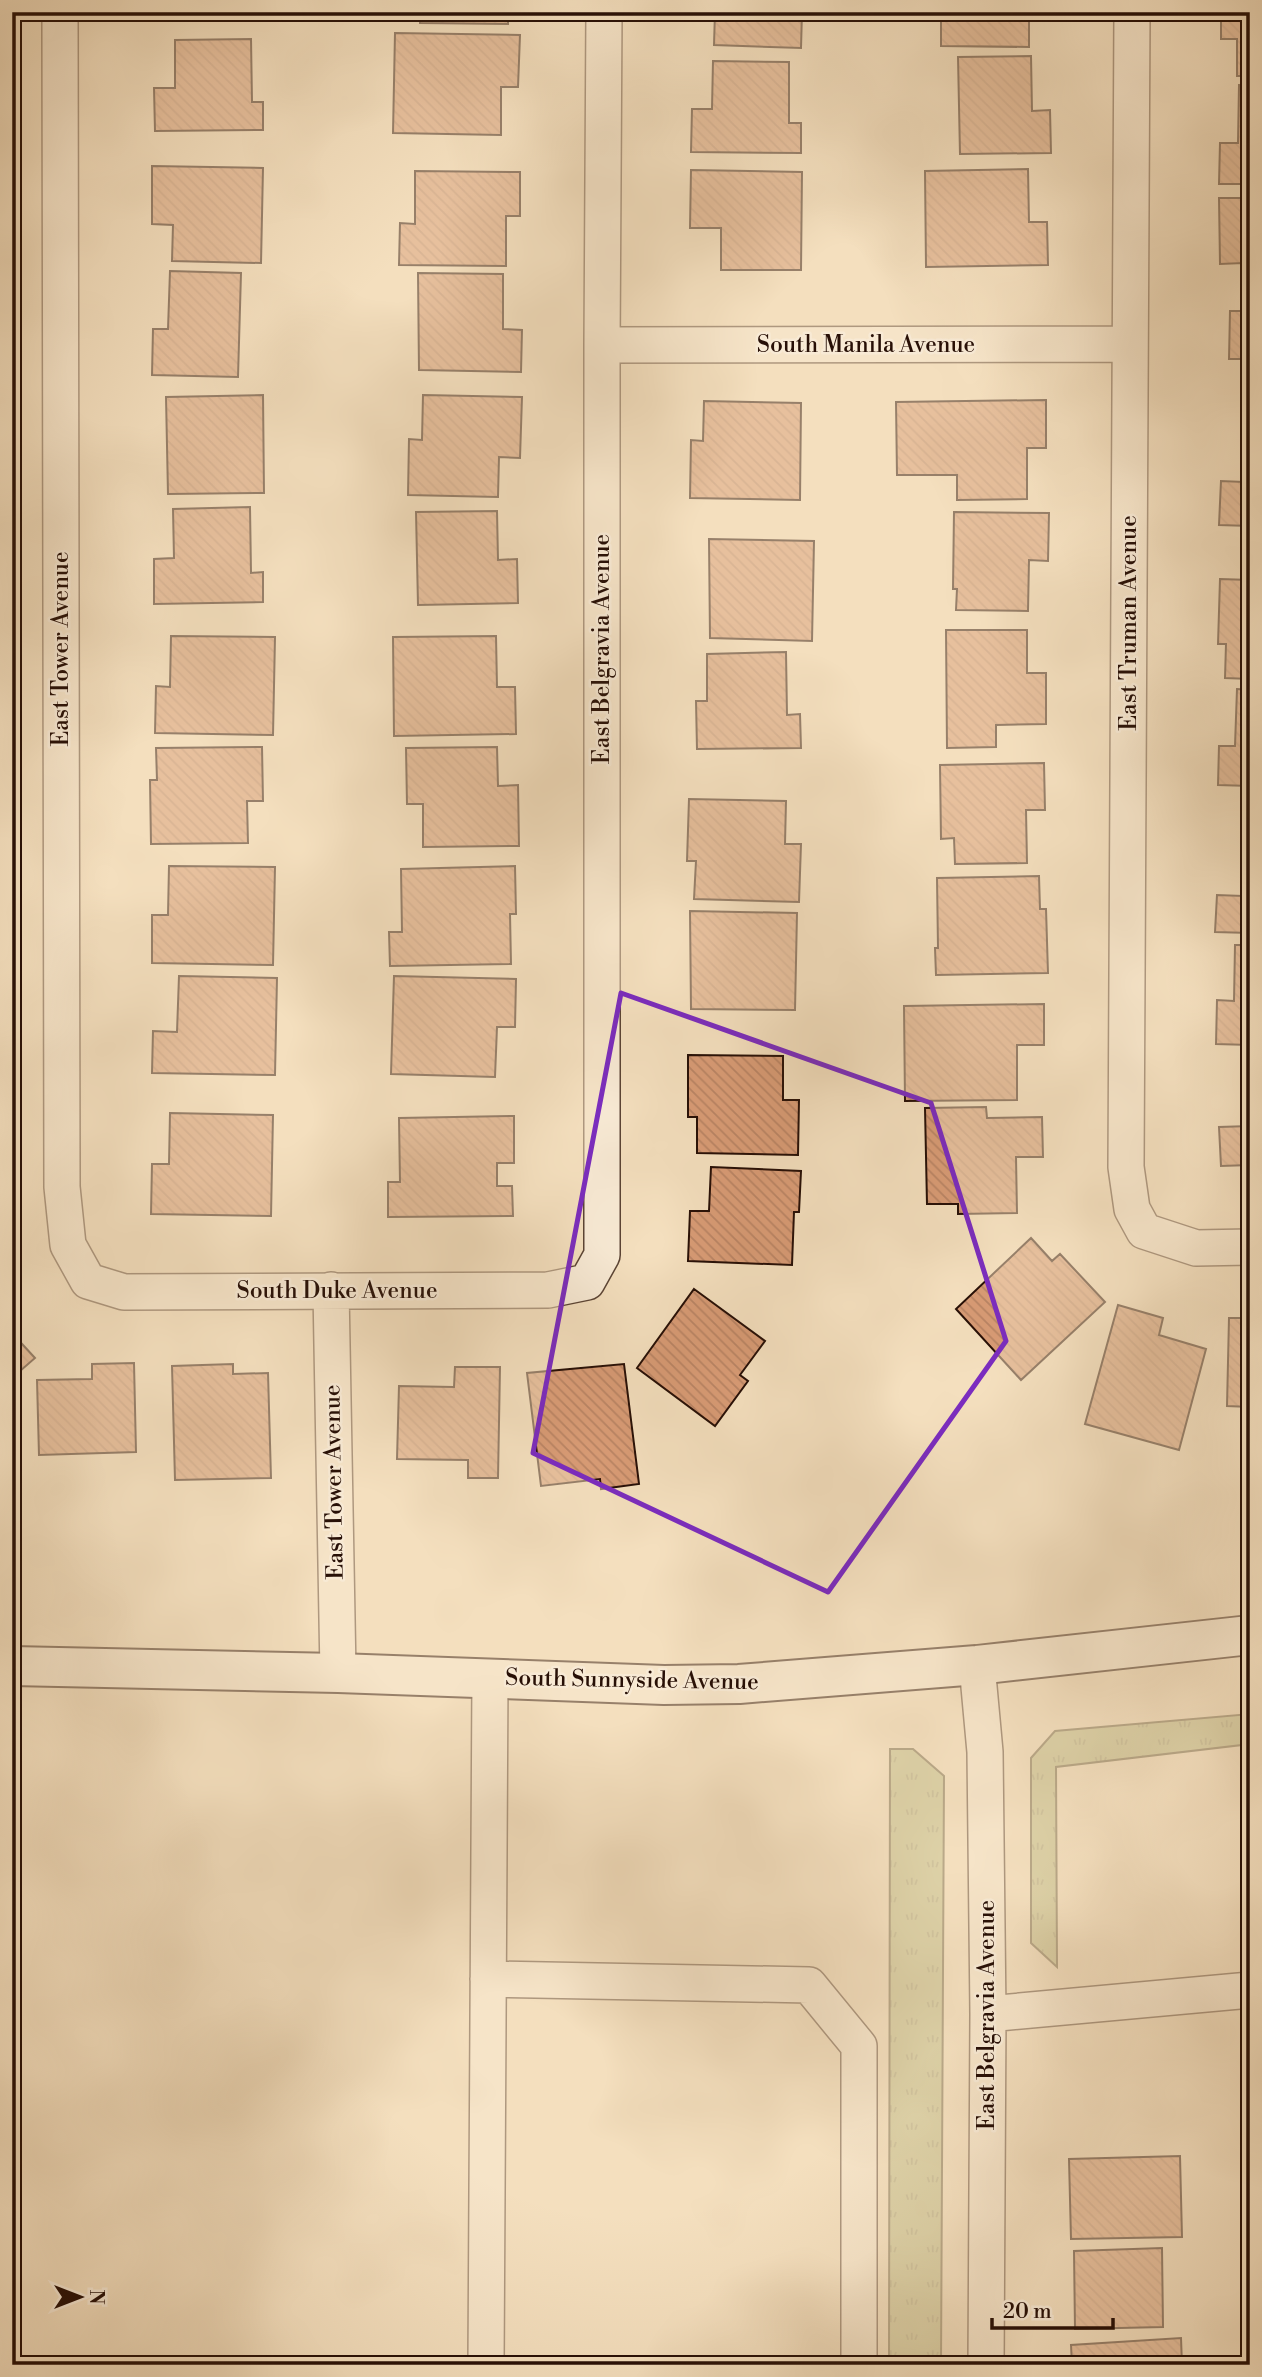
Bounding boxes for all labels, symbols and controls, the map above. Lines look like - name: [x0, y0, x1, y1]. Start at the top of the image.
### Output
- street label: South Manila Avenue: [757, 331, 975, 359]
- street label: East Truman Avenue: [1115, 515, 1143, 731]
- street label: East Belgravia Avenue: [588, 534, 616, 764]
- street label: East Tower Avenue: [47, 551, 75, 747]
- street label: South Duke Avenue: [236, 1277, 438, 1305]
- street label: East Tower Avenue: [318, 1384, 350, 1580]
- street label: South Sunnyside Avenue: [505, 1664, 759, 1696]
- street label: East Belgravia Avenue: [973, 1900, 1001, 2130]
- north arrow: [46, 2262, 116, 2332]
- scale bar: [992, 2286, 1113, 2330]
- text: N: [84, 2289, 108, 2305]
- text: 20 m: [1003, 2299, 1052, 2325]

